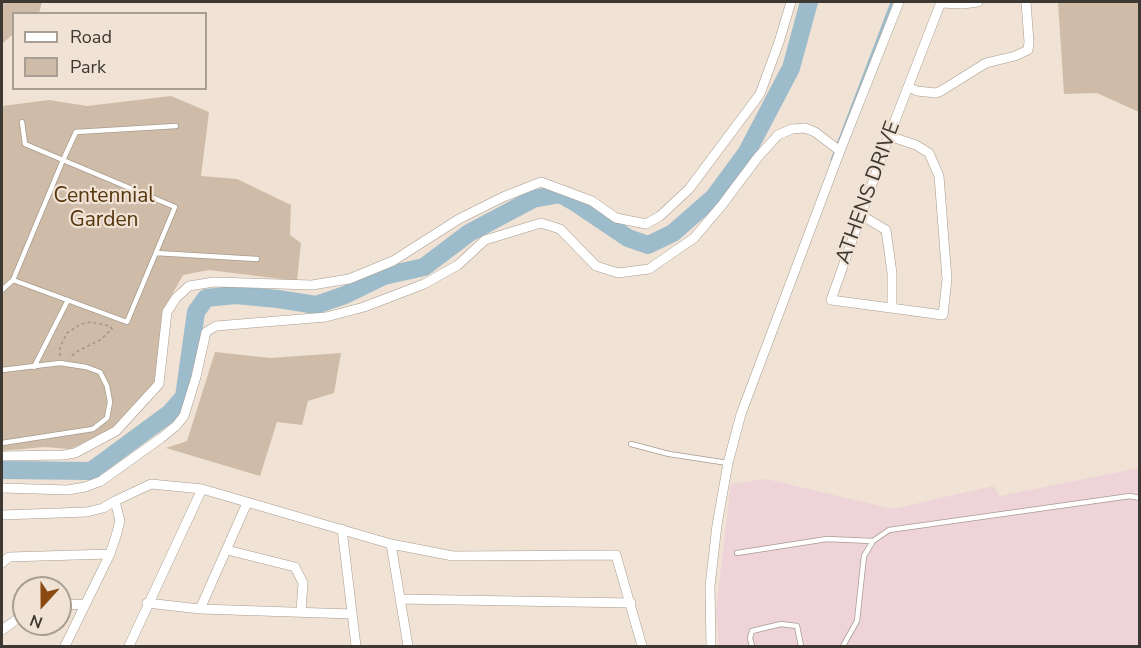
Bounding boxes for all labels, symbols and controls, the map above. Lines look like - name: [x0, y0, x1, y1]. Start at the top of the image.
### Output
- legend: [12, 12, 207, 90]
- text: Road: [70, 25, 112, 49]
- text: Park: [70, 55, 106, 79]
- street label: ATHENS DRIVE: [831, 118, 907, 268]
- park label: Centennial Garden: [54, 184, 154, 234]
- north arrow: [12, 576, 72, 636]
- text: N: [27, 609, 46, 633]

